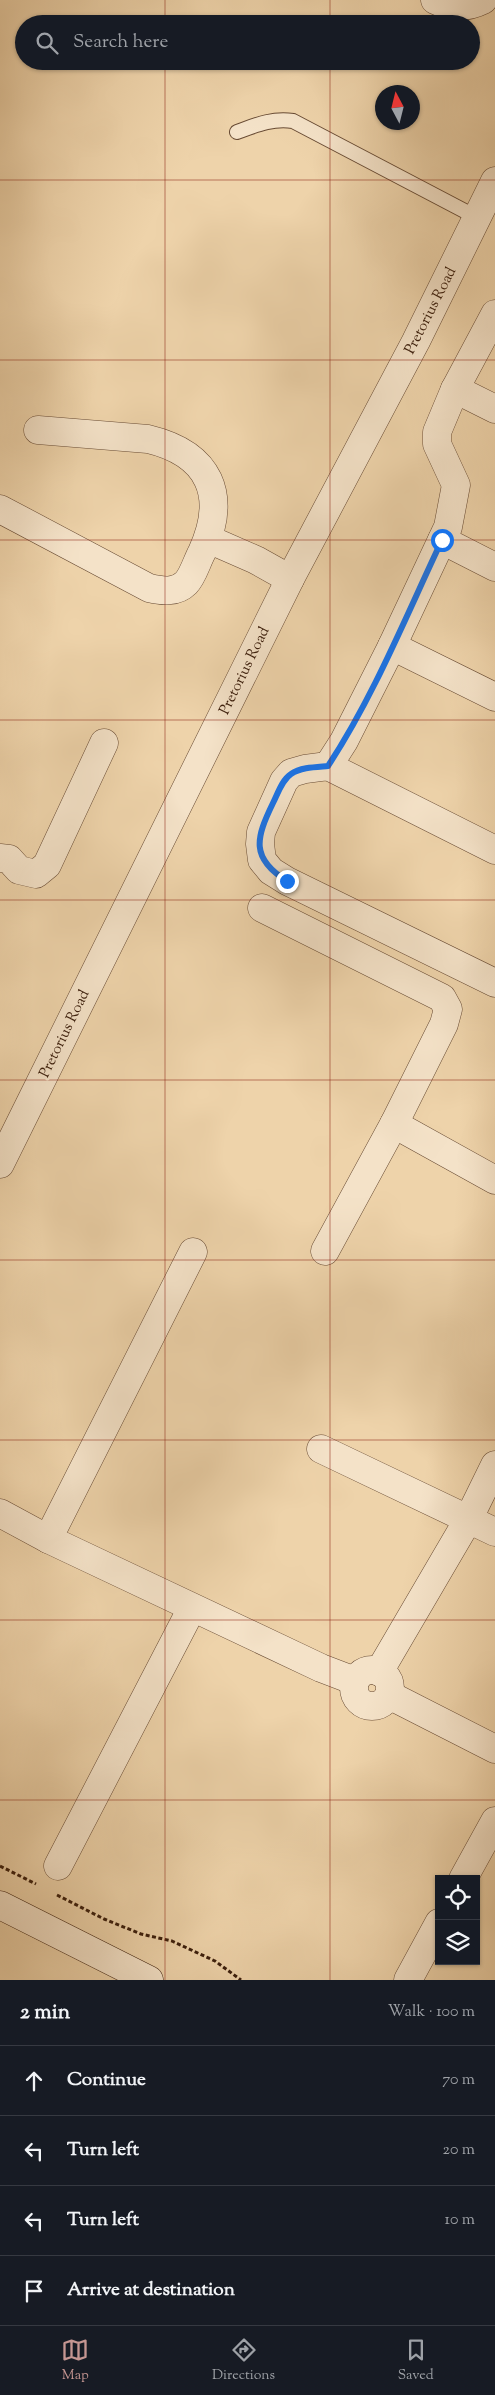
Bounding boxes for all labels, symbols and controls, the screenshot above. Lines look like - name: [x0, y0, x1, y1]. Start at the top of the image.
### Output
- search box: [15, 15, 480, 70]
- icon: search: [33, 29, 61, 57]
- text: Search here: [73, 29, 168, 56]
- north arrow: [375, 85, 420, 130]
- street label: Pretorius Road: [400, 263, 462, 358]
- route start: [431, 529, 454, 552]
- street label: Pretorius Road: [215, 623, 276, 718]
- route end: [276, 870, 299, 893]
- street label: Pretorius Road: [35, 986, 96, 1081]
- map controls: [435, 1875, 480, 1965]
- button: locate: [435, 1875, 480, 1920]
- button: layers: [435, 1920, 480, 1965]
- text: 2 min: [20, 1998, 70, 2028]
- text: Walk · 100 m: [388, 2001, 475, 2024]
- icon: ahead: [20, 2067, 48, 2095]
- text: Continue: [67, 2067, 146, 2094]
- text: 70 m: [442, 2069, 475, 2092]
- icon: left: [20, 2137, 48, 2165]
- text: Turn left: [67, 2137, 139, 2164]
- text: 20 m: [442, 2139, 475, 2162]
- icon: left: [20, 2207, 48, 2235]
- text: Turn left: [67, 2207, 139, 2234]
- text: 10 m: [445, 2209, 475, 2232]
- icon: arrive: [20, 2277, 48, 2305]
- text: Arrive at destination: [67, 2277, 235, 2304]
- tab: Map: [61, 2336, 89, 2386]
- tab: Directions: [212, 2336, 275, 2386]
- tab: Saved: [398, 2336, 434, 2386]

